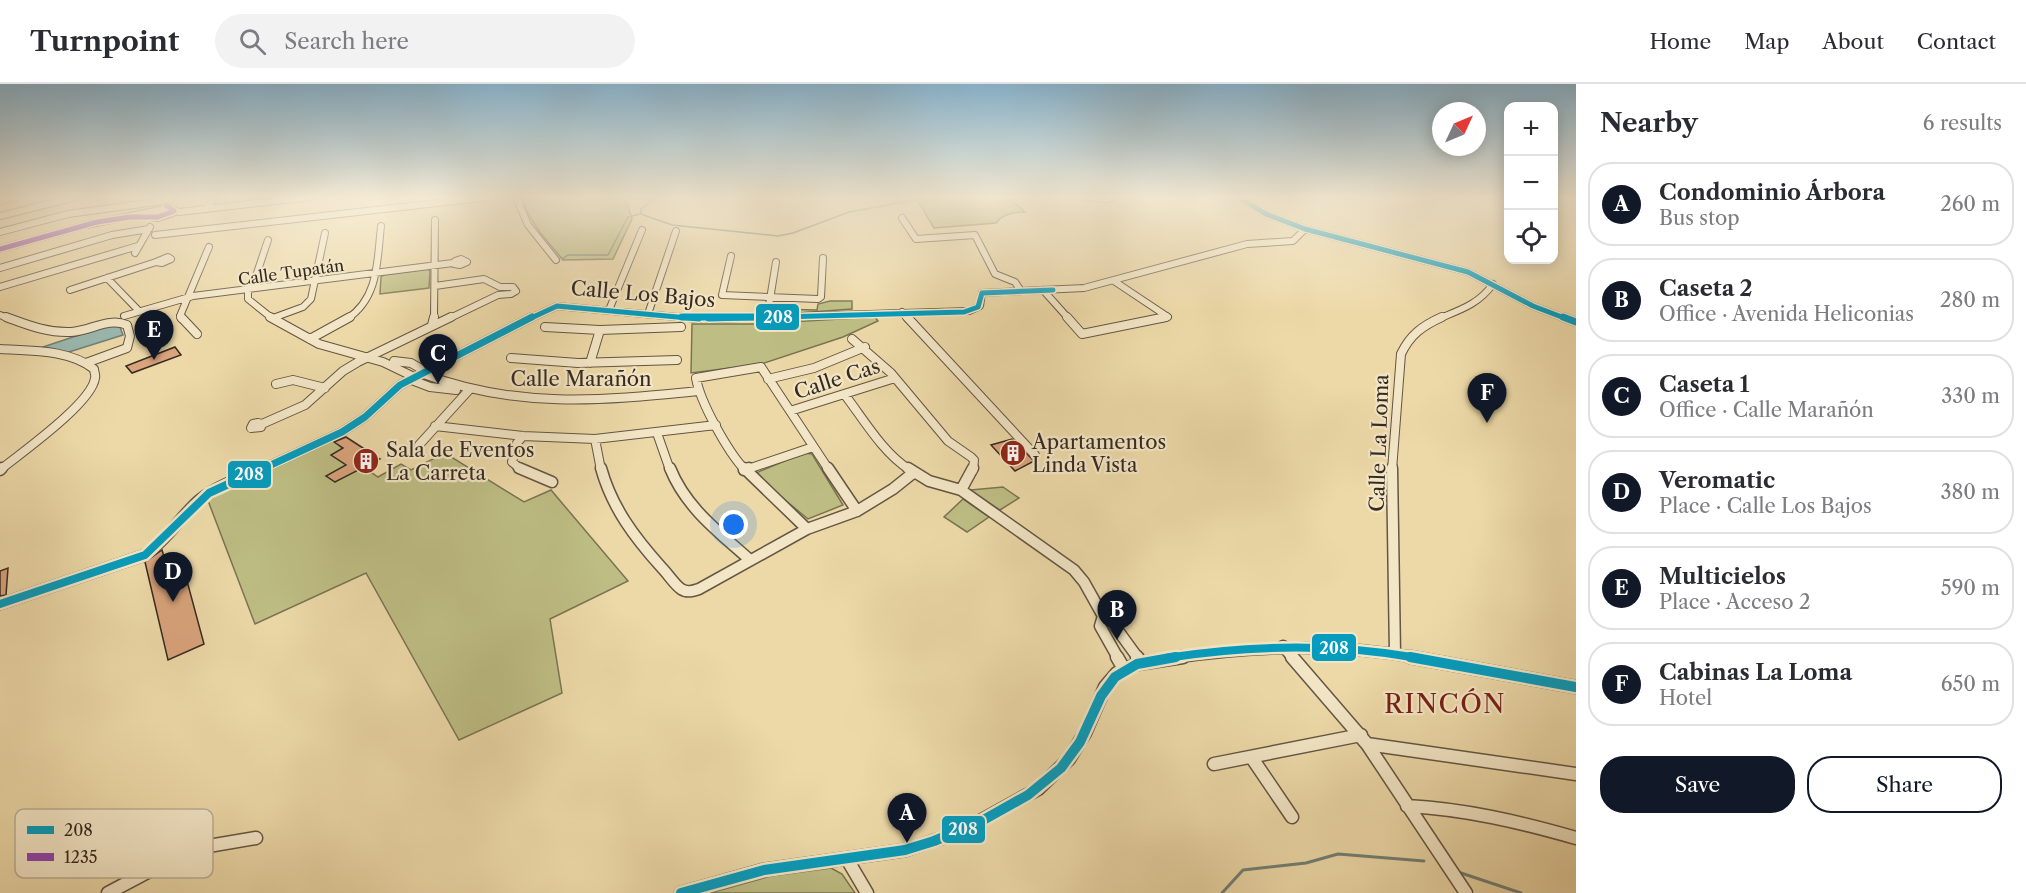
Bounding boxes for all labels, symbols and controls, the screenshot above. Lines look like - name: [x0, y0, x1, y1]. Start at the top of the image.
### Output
- search box: [215, 14, 635, 68]
- text: Turnpoint: [30, 24, 179, 58]
- icon: search: [236, 25, 269, 58]
- text: Search here: [284, 28, 409, 55]
- text: Home: [1650, 29, 1711, 54]
- text: Map: [1744, 29, 1789, 54]
- text: About: [1822, 29, 1884, 54]
- text: Contact: [1917, 29, 1996, 54]
- north arrow: [1432, 102, 1486, 156]
- map controls: [1504, 102, 1558, 264]
- button: +: [1504, 102, 1558, 156]
- text: Nearby: [1600, 107, 1698, 139]
- text: 6 results: [1923, 111, 2002, 135]
- button: −: [1504, 156, 1558, 210]
- text: Condominio Árbora: [1659, 179, 1885, 206]
- text: A: [1614, 192, 1629, 216]
- text: 260 m: [1940, 192, 2000, 216]
- text: Bus stop: [1659, 206, 1740, 230]
- button: locate: [1504, 210, 1558, 264]
- street label: Calle Tupatán: [237, 255, 345, 289]
- text: Caseta 2: [1659, 275, 1753, 302]
- street label: Calle Los Bajos: [570, 276, 716, 312]
- text: B: [1614, 288, 1629, 312]
- text: 280 m: [1940, 288, 2000, 312]
- text: Office · Avenida Heliconias: [1659, 302, 1914, 326]
- line badge: 208: [755, 303, 800, 331]
- text: 208: [763, 307, 793, 327]
- pin: E: [134, 310, 174, 360]
- pin: C: [418, 334, 458, 384]
- street label: Calle Cas: [791, 354, 883, 404]
- street label: Calle Marañón: [511, 367, 652, 391]
- text: Caseta 1: [1659, 371, 1750, 398]
- street label: Calle La Loma: [1365, 373, 1393, 512]
- pin: F: [1468, 374, 1506, 423]
- text: C: [1613, 384, 1630, 408]
- text: 330 m: [1941, 384, 2000, 408]
- text: Office · Calle Marañón: [1659, 398, 1874, 422]
- place label: Apartamentos Linda Vista: [1031, 430, 1166, 477]
- place label: Sala de Eventos La Carreta: [386, 438, 534, 485]
- building icon: Apartamentos Linda Vista: [998, 438, 1028, 468]
- building icon: Sala de Eventos La Carreta: [351, 446, 381, 476]
- line badge: 208: [227, 460, 272, 489]
- text: 208: [234, 464, 264, 484]
- text: Veromatic: [1659, 467, 1775, 494]
- text: D: [1613, 480, 1630, 504]
- text: 380 m: [1941, 480, 2000, 504]
- text: Place · Calle Los Bajos: [1659, 494, 1872, 518]
- your location: [719, 510, 748, 539]
- pin: D: [154, 552, 192, 602]
- text: Multicielos: [1659, 563, 1786, 590]
- text: E: [1614, 576, 1629, 600]
- text: 590 m: [1941, 576, 2000, 600]
- pin: B: [1098, 590, 1136, 640]
- text: Place · Acceso 2: [1659, 590, 1810, 614]
- line badge: 208: [1311, 633, 1357, 662]
- text: 208: [1319, 638, 1349, 658]
- text: Cabinas La Loma: [1659, 659, 1852, 686]
- text: F: [1615, 672, 1628, 696]
- text: 650 m: [1941, 672, 2000, 696]
- text: Hotel: [1659, 686, 1712, 710]
- district label: RINCÓN: [1384, 688, 1506, 720]
- button: Save: [1600, 756, 1795, 813]
- button: Share: [1807, 756, 2002, 813]
- pin: A: [888, 794, 926, 843]
- legend: [15, 809, 213, 878]
- line badge: 208: [941, 815, 986, 844]
- text: 208: [948, 819, 978, 839]
- text: 208: [64, 820, 93, 840]
- text: 1235: [64, 847, 97, 867]

